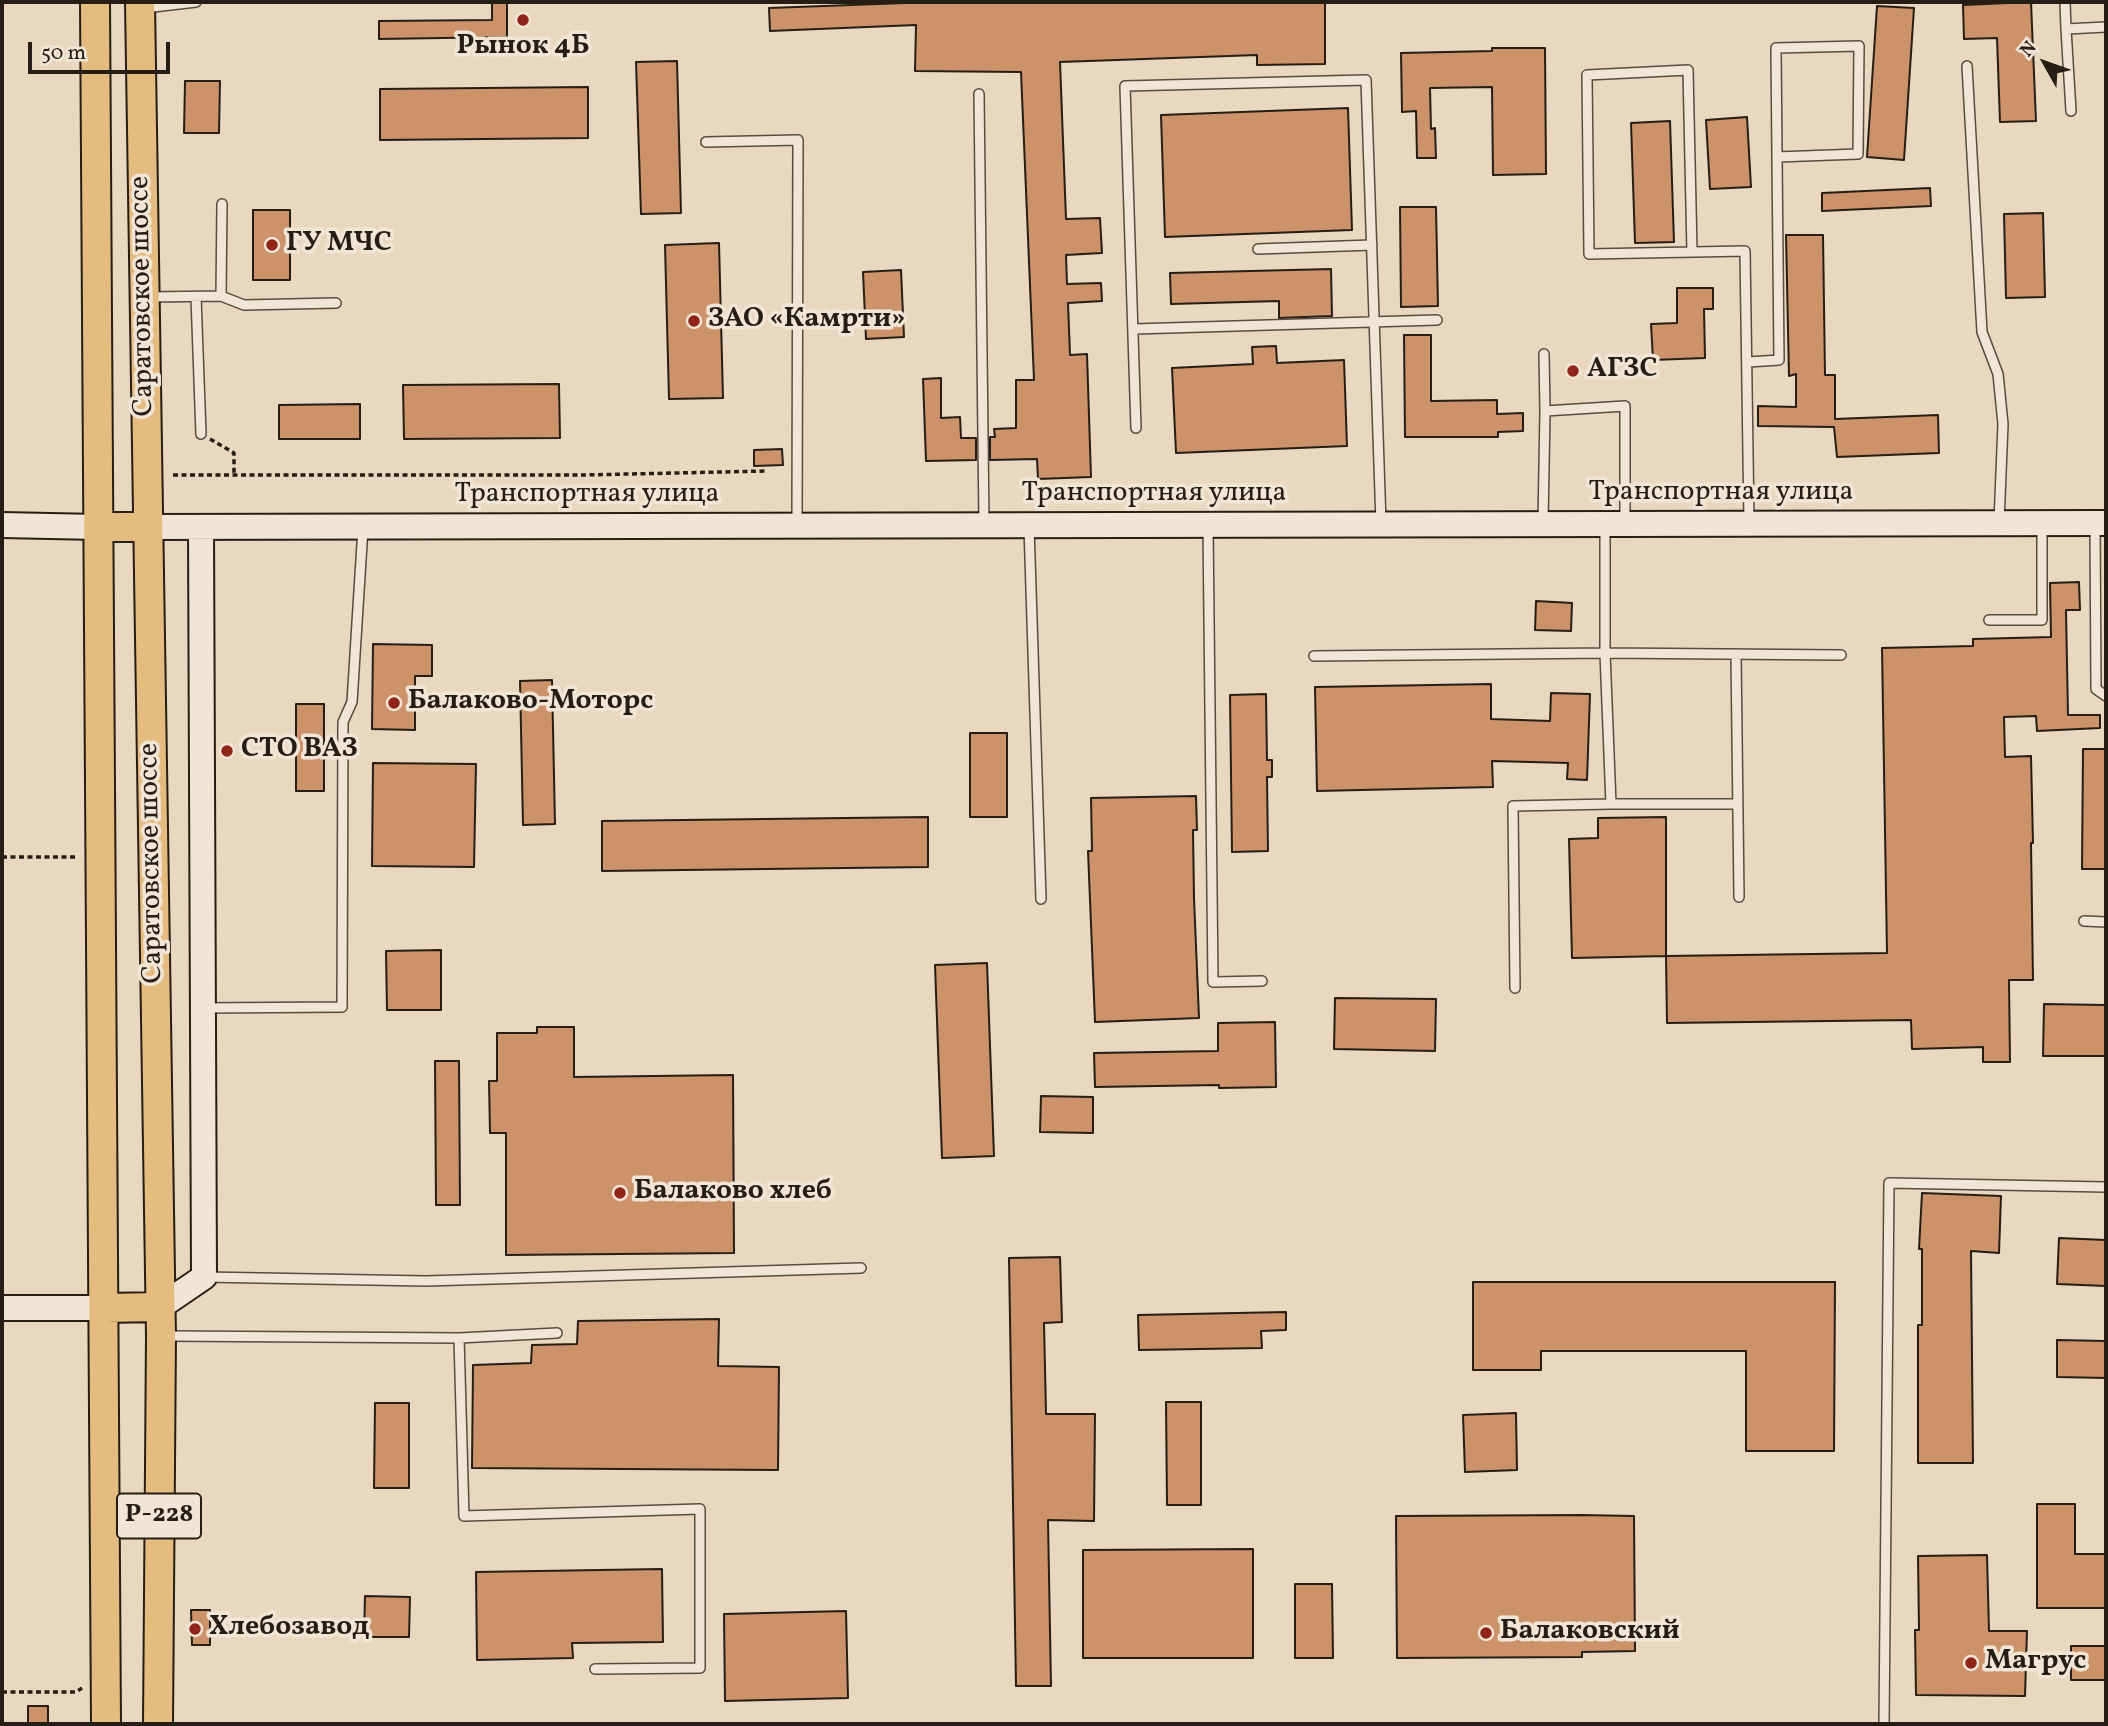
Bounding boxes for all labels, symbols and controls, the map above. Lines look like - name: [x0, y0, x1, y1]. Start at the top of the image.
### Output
- marker: Рынок 4Б: [515, 12, 531, 28]
- scale bar: [32, 28, 173, 72]
- north arrow: [2010, 28, 2080, 98]
- place label: Рынок 4Б: [456, 31, 590, 65]
- text: N: [2015, 36, 2043, 63]
- text: 50 m: [41, 39, 86, 68]
- street label: Саратовское шоссе: [125, 175, 163, 417]
- place label: ГУ МЧС: [286, 228, 392, 262]
- marker: ГУ МЧС: [264, 237, 280, 253]
- place label: ЗАО «Камрти»: [708, 304, 906, 338]
- marker: ЗАО «Камрти»: [686, 313, 702, 329]
- place label: АГЗС: [1587, 354, 1657, 388]
- marker: АГЗС: [1565, 363, 1581, 379]
- street label: Транспортная улица: [1588, 477, 1854, 511]
- street label: Транспортная улица: [1021, 478, 1287, 512]
- street label: Транспортная улица: [454, 479, 720, 513]
- place label: Балаково-Моторс: [408, 686, 653, 720]
- marker: Балаково-Моторс: [386, 695, 402, 711]
- place label: СТО ВАЗ: [241, 734, 358, 768]
- street label: Саратовское шоссе: [134, 742, 172, 984]
- marker: СТО ВАЗ: [219, 743, 235, 759]
- place label: Балаково хлеб: [634, 1176, 832, 1210]
- marker: Балаково хлеб: [612, 1185, 628, 1201]
- road number: Р-228: [117, 1494, 201, 1539]
- place label: Хлебозавод: [209, 1612, 370, 1646]
- place label: Балаковский: [1500, 1616, 1680, 1650]
- marker: Хлебозавод: [187, 1621, 203, 1637]
- marker: Балаковский: [1478, 1625, 1494, 1641]
- place label: Магрус: [1985, 1646, 2086, 1680]
- marker: Магрус: [1963, 1655, 1979, 1671]

